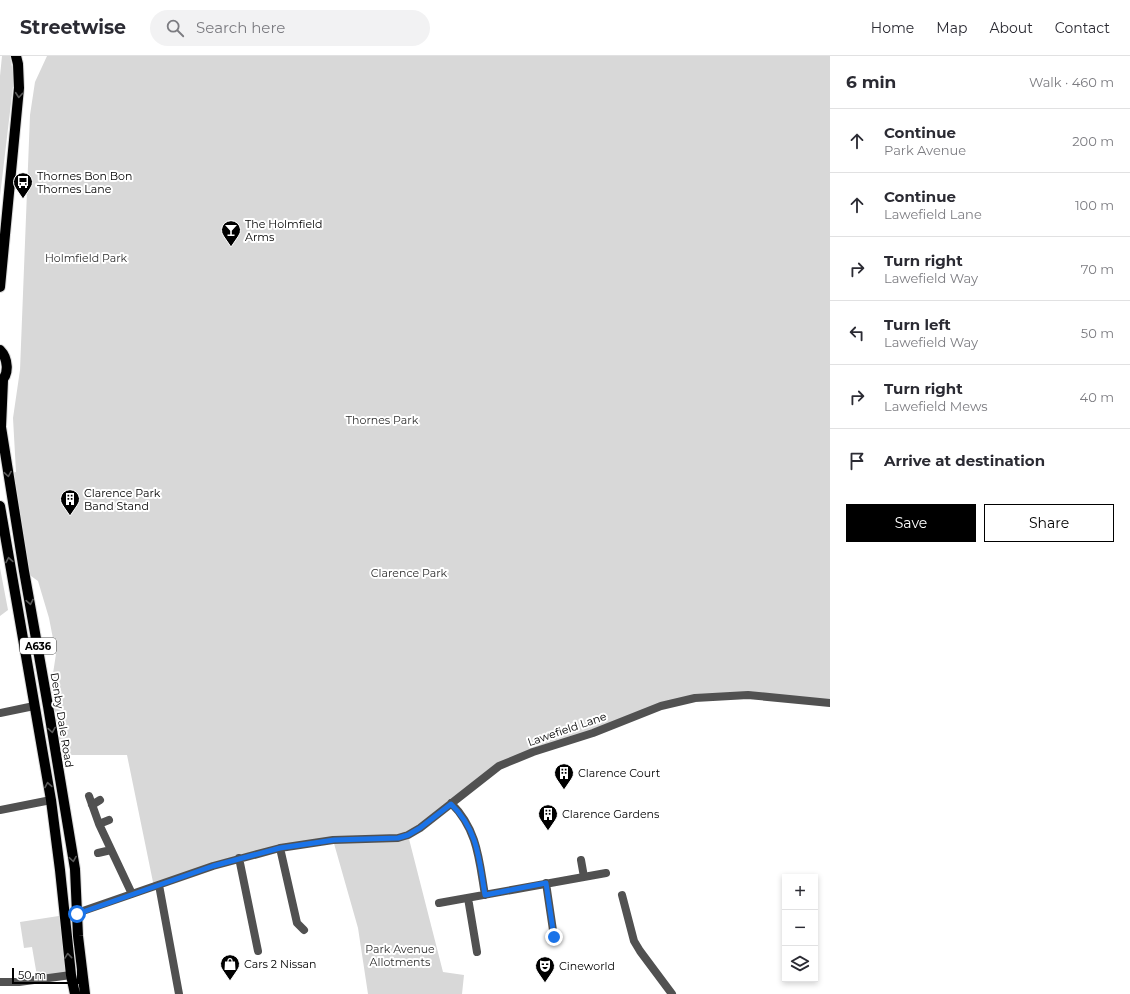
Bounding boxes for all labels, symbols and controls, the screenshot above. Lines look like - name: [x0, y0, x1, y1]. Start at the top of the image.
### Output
- search box: [150, 10, 430, 46]
- text: Streetwise: [20, 16, 126, 39]
- icon: search: [164, 17, 186, 39]
- text: Search here: [196, 18, 285, 37]
- text: Home: [871, 19, 914, 37]
- text: Map: [936, 19, 967, 37]
- text: About: [989, 19, 1033, 37]
- text: Contact: [1055, 19, 1110, 37]
- text: 6 min: [846, 72, 896, 92]
- text: Walk · 460 m: [1029, 74, 1114, 90]
- one-way arrow: [14, 92, 23, 98]
- text: Continue: [884, 123, 956, 142]
- icon: ahead: [846, 130, 868, 152]
- text: 200 m: [1072, 133, 1114, 149]
- text: Park Avenue: [884, 142, 966, 158]
- place label: Thornes Bon Bon Thornes Lane: [37, 169, 132, 196]
- bus stop icon: Thornes Bon Bon Thornes Lane: [12, 171, 34, 199]
- text: Continue: [884, 187, 956, 206]
- icon: ahead: [846, 194, 868, 216]
- text: 100 m: [1075, 197, 1114, 213]
- text: Lawefield Lane: [884, 206, 982, 222]
- place label: The Holmfield Arms: [245, 217, 323, 244]
- bar icon: The Holmfield Arms: [220, 219, 242, 247]
- park label: Holmfield Park: [45, 251, 128, 265]
- text: Turn right: [884, 251, 963, 270]
- icon: right: [846, 258, 868, 280]
- text: 70 m: [1081, 261, 1114, 277]
- text: Lawefield Way: [884, 270, 978, 286]
- text: Turn left: [884, 315, 951, 334]
- icon: left: [846, 322, 868, 344]
- text: 50 m: [1081, 325, 1114, 341]
- text: Lawefield Way: [884, 334, 978, 350]
- text: Turn right: [884, 379, 963, 398]
- icon: right: [846, 386, 868, 408]
- text: 40 m: [1080, 389, 1114, 405]
- text: Lawefield Mews: [884, 398, 988, 414]
- park label: Thornes Park: [346, 413, 419, 427]
- icon: arrive: [846, 450, 868, 472]
- text: Arrive at destination: [884, 451, 1045, 470]
- one-way arrow: [3, 471, 12, 477]
- place label: Clarence Park Band Stand: [84, 486, 161, 513]
- building icon: Clarence Park Band Stand: [59, 488, 81, 516]
- button: Save: [846, 504, 976, 542]
- button: Share: [984, 504, 1114, 542]
- one-way arrow: [5, 557, 14, 563]
- park label: Clarence Park: [371, 566, 448, 580]
- one-way arrow: [25, 599, 34, 605]
- road number: A636: [20, 638, 56, 654]
- street label: Denby Dale Road: [48, 671, 76, 769]
- street label: Lawefield Lane: [526, 709, 609, 749]
- one-way arrow: [47, 727, 56, 733]
- building icon: Clarence Court: [553, 762, 575, 790]
- place label: Clarence Court: [578, 766, 661, 780]
- one-way arrow: [44, 782, 53, 788]
- building icon: Clarence Gardens: [537, 803, 559, 831]
- place label: Clarence Gardens: [562, 807, 660, 821]
- one-way arrow: [68, 855, 77, 862]
- map controls: [782, 874, 818, 982]
- button: +: [782, 874, 818, 910]
- route start: [68, 905, 86, 923]
- button: −: [782, 910, 818, 946]
- route end: [545, 928, 563, 946]
- park label: Park Avenue Allotments: [365, 942, 435, 969]
- button: layers: [782, 946, 818, 982]
- one-way arrow: [64, 952, 73, 959]
- shop icon: Cars 2 Nissan: [219, 953, 241, 981]
- theatre icon: Cineworld: [534, 955, 556, 983]
- place label: Cars 2 Nissan: [244, 957, 317, 971]
- place label: Cineworld: [559, 959, 615, 973]
- scale bar: [12, 966, 79, 985]
- text: 50 m: [18, 968, 46, 982]

